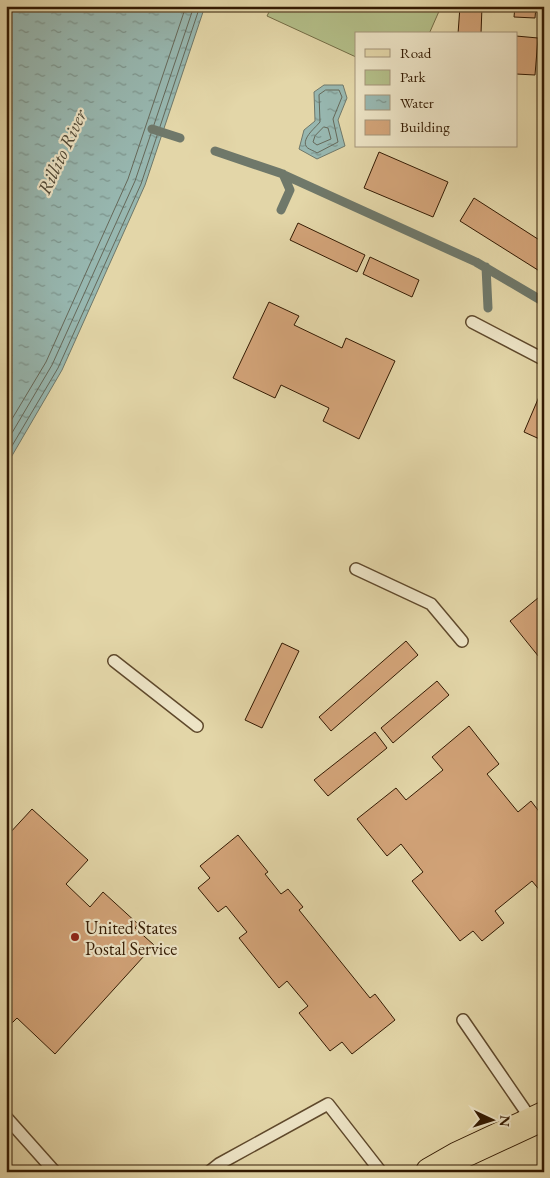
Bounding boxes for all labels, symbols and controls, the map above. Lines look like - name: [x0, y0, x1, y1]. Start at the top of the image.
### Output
- legend: [355, 32, 518, 148]
- text: Road: [400, 43, 432, 62]
- text: Park: [400, 67, 427, 86]
- text: Water: [400, 93, 434, 112]
- water label: Rillito River: [31, 105, 93, 199]
- text: Building: [400, 117, 450, 136]
- place label: United States Postal Service: [85, 916, 177, 960]
- marker: United States Postal Service: [69, 931, 81, 943]
- north arrow: [468, 1096, 518, 1146]
- text: N: [496, 1115, 514, 1128]

